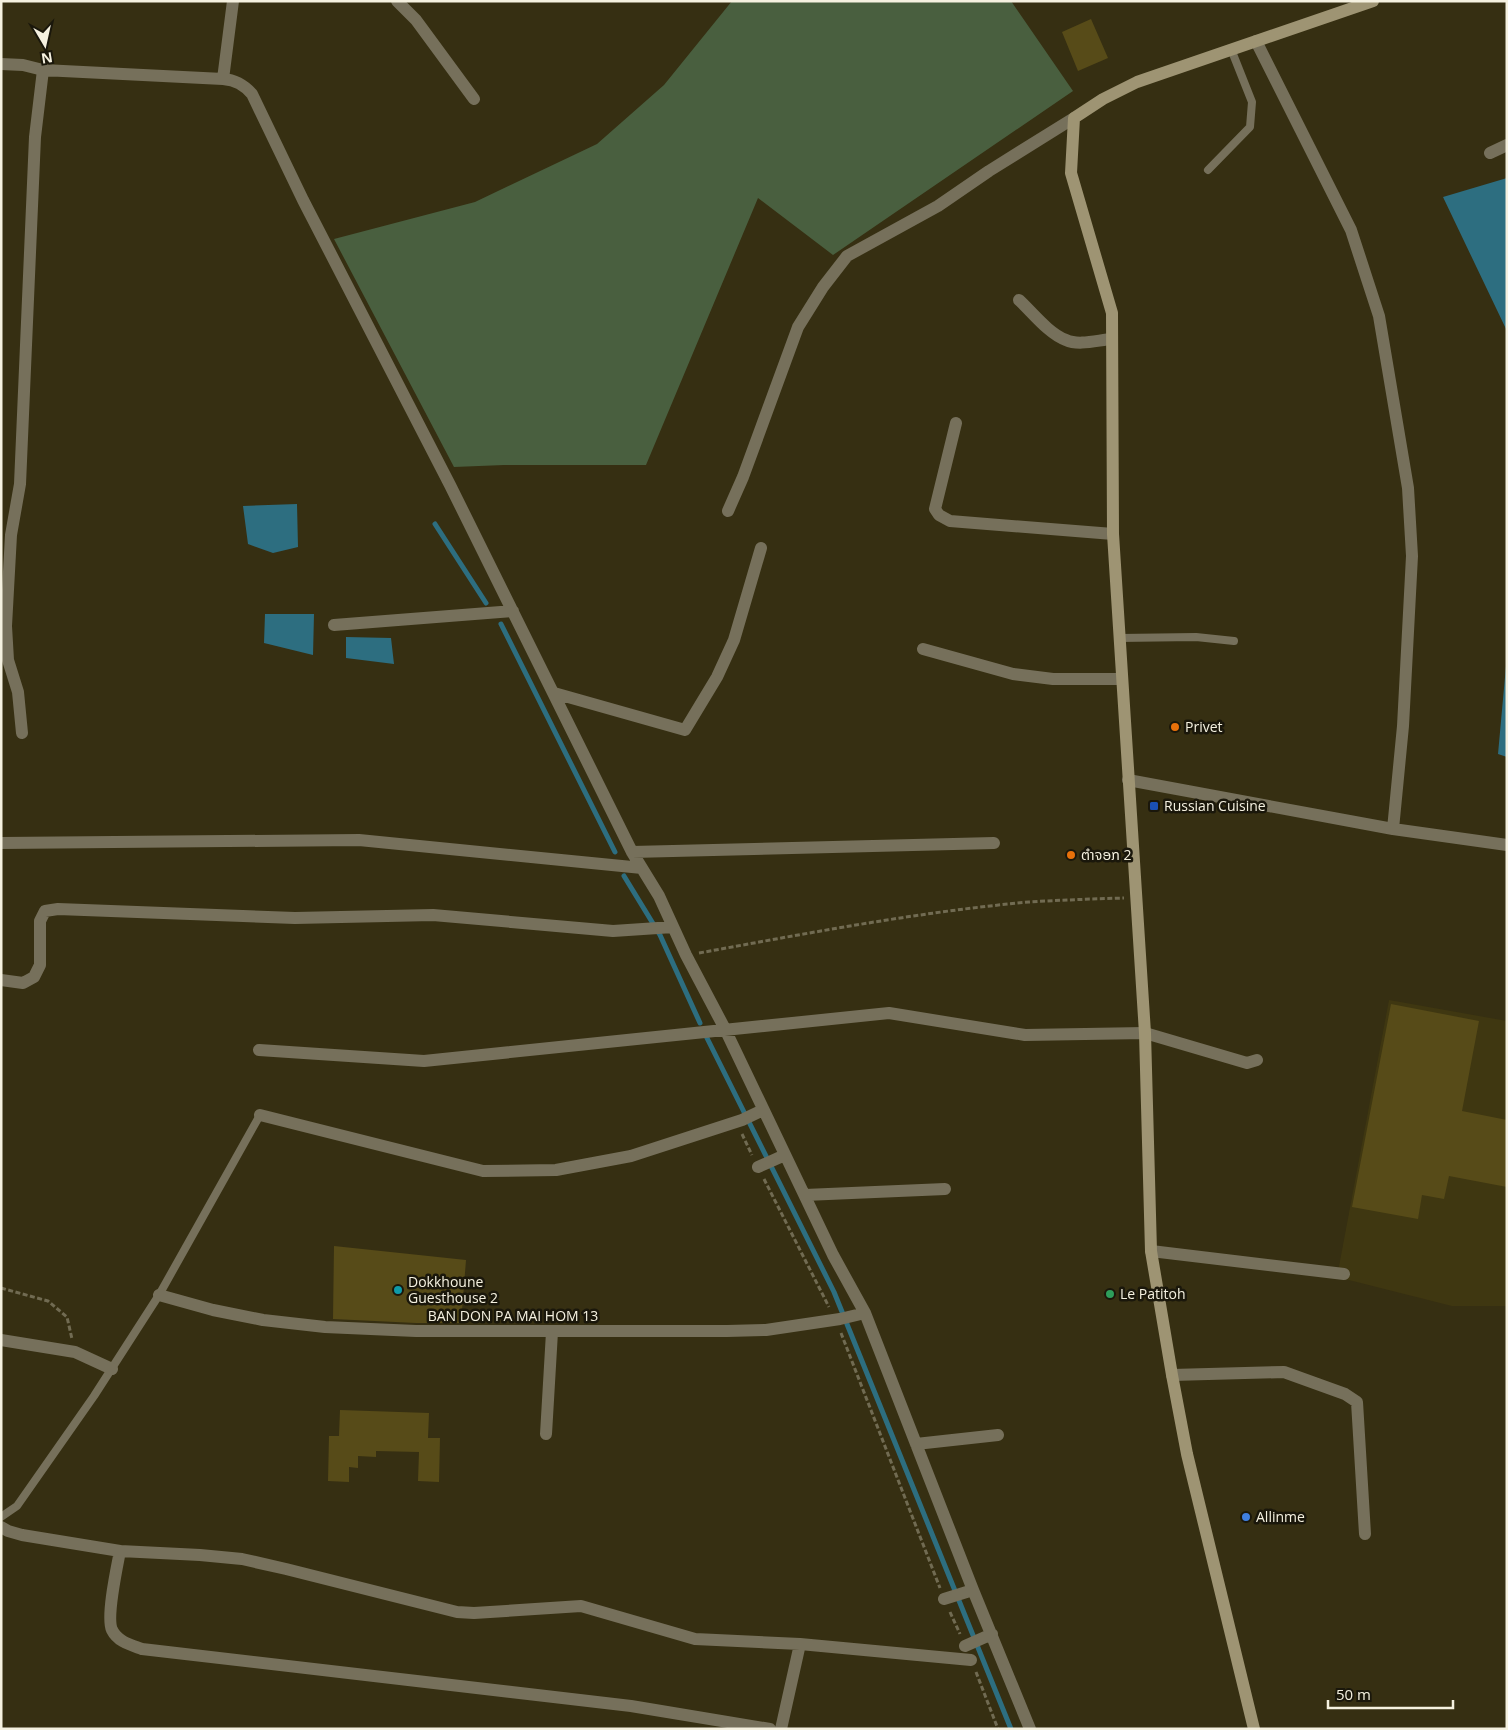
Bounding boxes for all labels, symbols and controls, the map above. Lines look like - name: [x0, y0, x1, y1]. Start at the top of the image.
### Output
- north arrow: [20, 20, 70, 70]
- text: N: [40, 48, 54, 69]
- place label: Privet: [1185, 717, 1223, 736]
- marker: Privet: [1169, 721, 1181, 733]
- place label: Russian Cuisine: [1164, 796, 1266, 815]
- marker: Russian Cuisine: [1148, 800, 1160, 812]
- place label: ຕຳຈອກ 2: [1081, 845, 1131, 864]
- marker: ຕຳຈອກ 2: [1065, 849, 1077, 861]
- place label: Dokkhoune Guesthouse 2: [408, 1272, 498, 1307]
- marker: Dokkhoune Guesthouse 2: [392, 1284, 404, 1296]
- place label: Le Patitoh: [1120, 1284, 1186, 1303]
- marker: Le Patitoh: [1104, 1288, 1116, 1300]
- street label: BAN DON PA MAI HOM 13: [428, 1306, 598, 1325]
- place label: Allinme: [1256, 1507, 1305, 1526]
- marker: Allinme: [1240, 1511, 1252, 1523]
- scale bar: [1328, 1678, 1453, 1710]
- text: 50 m: [1336, 1684, 1371, 1704]

